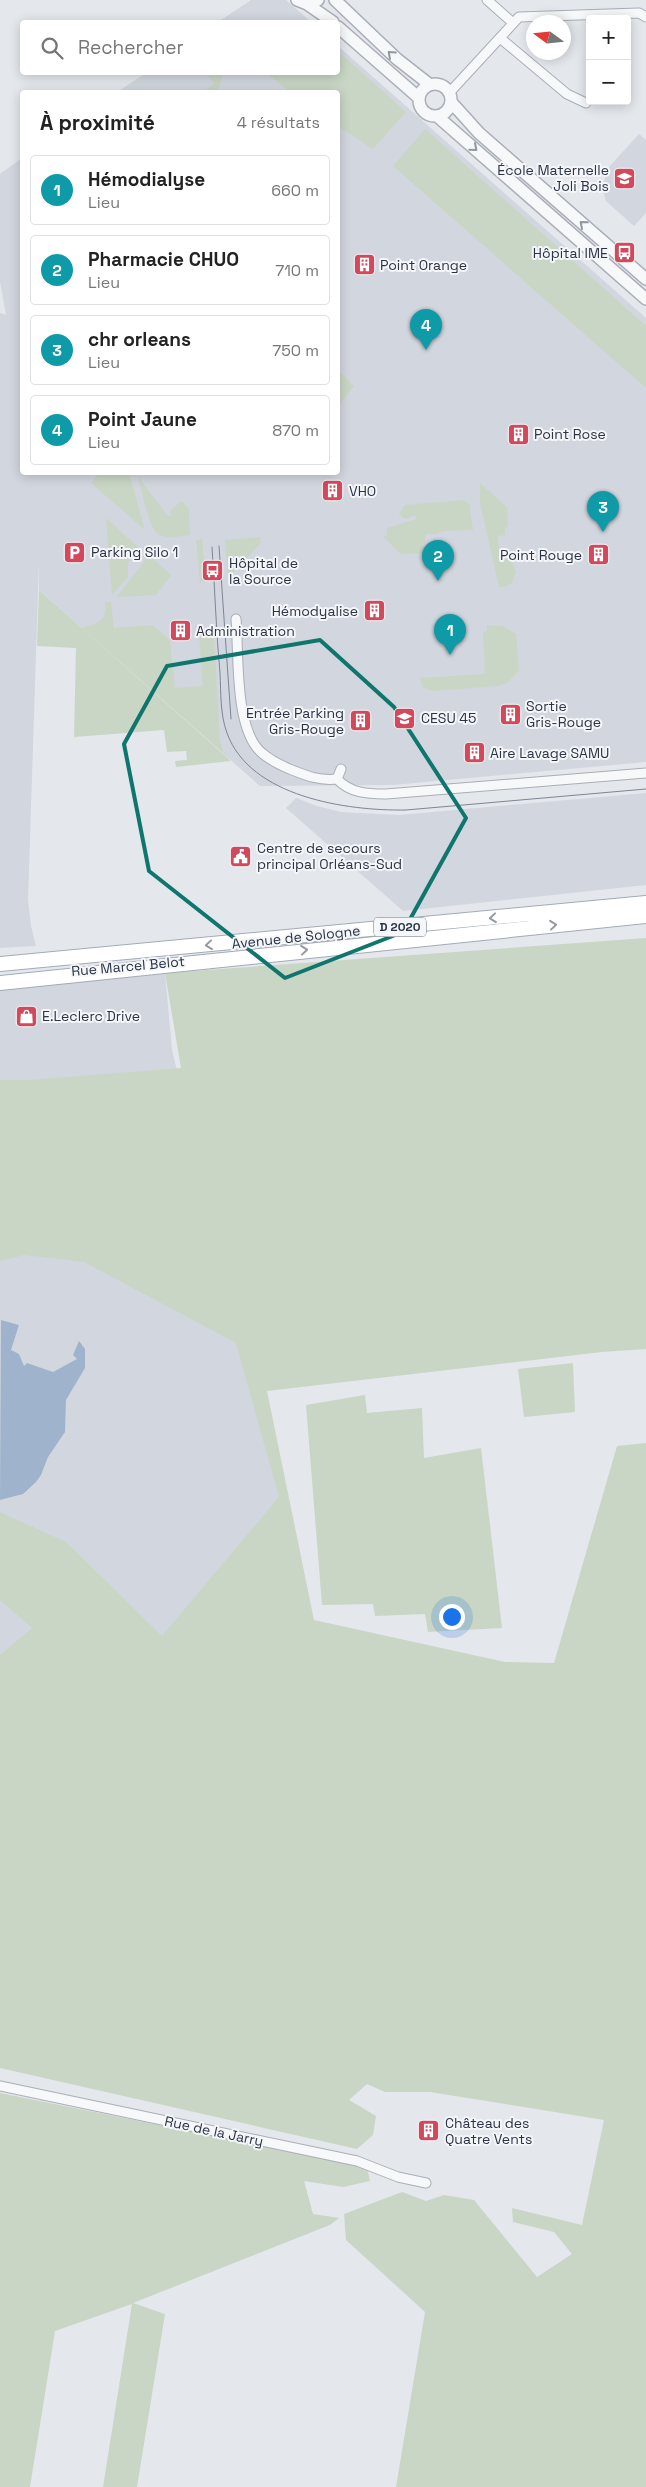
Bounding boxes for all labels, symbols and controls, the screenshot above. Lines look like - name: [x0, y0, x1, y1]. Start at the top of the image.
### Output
- north arrow: [526, 15, 571, 60]
- map controls: [586, 15, 631, 105]
- button: +: [586, 15, 631, 60]
- search box: [20, 20, 340, 75]
- icon: search: [38, 34, 66, 62]
- text: Rechercher: [78, 35, 184, 60]
- one-way arrow: [388, 51, 397, 60]
- button: −: [586, 60, 631, 105]
- text: À proximité: [40, 109, 155, 136]
- text: 4 résultats: [237, 112, 320, 133]
- one-way arrow: [468, 143, 477, 152]
- place label: École Maternelle Joli Bois: [497, 161, 609, 195]
- school or university icon: École Maternelle Joli Bois: [613, 166, 637, 190]
- text: Hémodialyse: [88, 167, 205, 192]
- text: 1: [53, 180, 61, 201]
- text: 660 m: [271, 180, 319, 201]
- text: Lieu: [88, 192, 120, 213]
- one-way arrow: [579, 221, 588, 230]
- bus stop icon: Hôpital IME: [612, 241, 636, 265]
- place label: Hôpital IME: [533, 244, 608, 262]
- text: Pharmacie CHUO: [88, 247, 239, 272]
- building icon: Point Orange: [352, 253, 376, 277]
- place label: Point Orange: [380, 256, 467, 274]
- text: 2: [52, 260, 62, 281]
- text: 710 m: [275, 260, 319, 281]
- text: Lieu: [88, 272, 120, 293]
- pin: 4: [410, 309, 442, 350]
- text: chr orleans: [88, 327, 191, 352]
- text: 3: [52, 340, 62, 361]
- text: 750 m: [272, 340, 319, 361]
- text: Lieu: [88, 352, 120, 373]
- text: Point Jaune: [88, 407, 197, 432]
- text: 4: [52, 420, 62, 441]
- text: 870 m: [272, 420, 319, 441]
- building icon: Point Rose: [506, 422, 530, 446]
- place label: Point Rose: [534, 425, 606, 443]
- text: Lieu: [88, 432, 120, 453]
- building icon: VHO: [321, 479, 345, 503]
- place label: VHO: [349, 482, 376, 500]
- pin: 3: [587, 491, 619, 532]
- parking icon: Parking Silo 1: [63, 540, 87, 564]
- pin: 2: [422, 540, 454, 581]
- place label: Parking Silo 1: [91, 543, 178, 561]
- building icon: Point Rouge: [586, 543, 610, 567]
- place label: Point Rouge: [500, 546, 582, 564]
- place label: Hôpital de la Source: [229, 554, 298, 588]
- bus stop icon: Hôpital de la Source: [201, 559, 225, 583]
- building icon: Hémodyalise: [362, 599, 386, 623]
- place label: Hémodyalise: [272, 602, 358, 620]
- pin: 1: [434, 614, 466, 655]
- building icon: Administration: [168, 619, 192, 643]
- place label: Administration: [196, 622, 295, 640]
- place label: Sortie Gris-Rouge: [526, 697, 601, 731]
- building icon: Sortie Gris-Rouge: [498, 702, 522, 726]
- place label: Entrée Parking Gris-Rouge: [246, 704, 344, 738]
- school or university icon: CESU 45: [393, 706, 417, 730]
- building icon: Entrée Parking Gris-Rouge: [348, 709, 372, 733]
- place label: CESU 45: [421, 709, 477, 727]
- building icon: Aire Lavage SAMU: [462, 741, 486, 765]
- place label: Aire Lavage SAMU: [490, 744, 609, 762]
- place label: Centre de secours principal Orléans-Sud: [257, 839, 402, 873]
- public building icon: Centre de secours principal Orléans-Sud: [229, 844, 253, 868]
- one-way arrow: [489, 912, 497, 923]
- road number: D 2020: [374, 918, 426, 936]
- one-way arrow: [549, 920, 557, 931]
- street label: Avenue de Sologne: [231, 921, 361, 953]
- one-way arrow: [205, 940, 213, 951]
- one-way arrow: [300, 945, 308, 956]
- street label: Rue Marcel Belot: [70, 952, 186, 980]
- shop icon: E.Leclerc Drive: [14, 1004, 38, 1028]
- place label: E.Leclerc Drive: [42, 1007, 140, 1025]
- your location: [439, 1604, 465, 1630]
- street label: Rue de la Jarry: [163, 2112, 265, 2150]
- place label: Château des Quatre Vents: [445, 2114, 532, 2148]
- building icon: Château des Quatre Vents: [417, 2119, 441, 2143]

